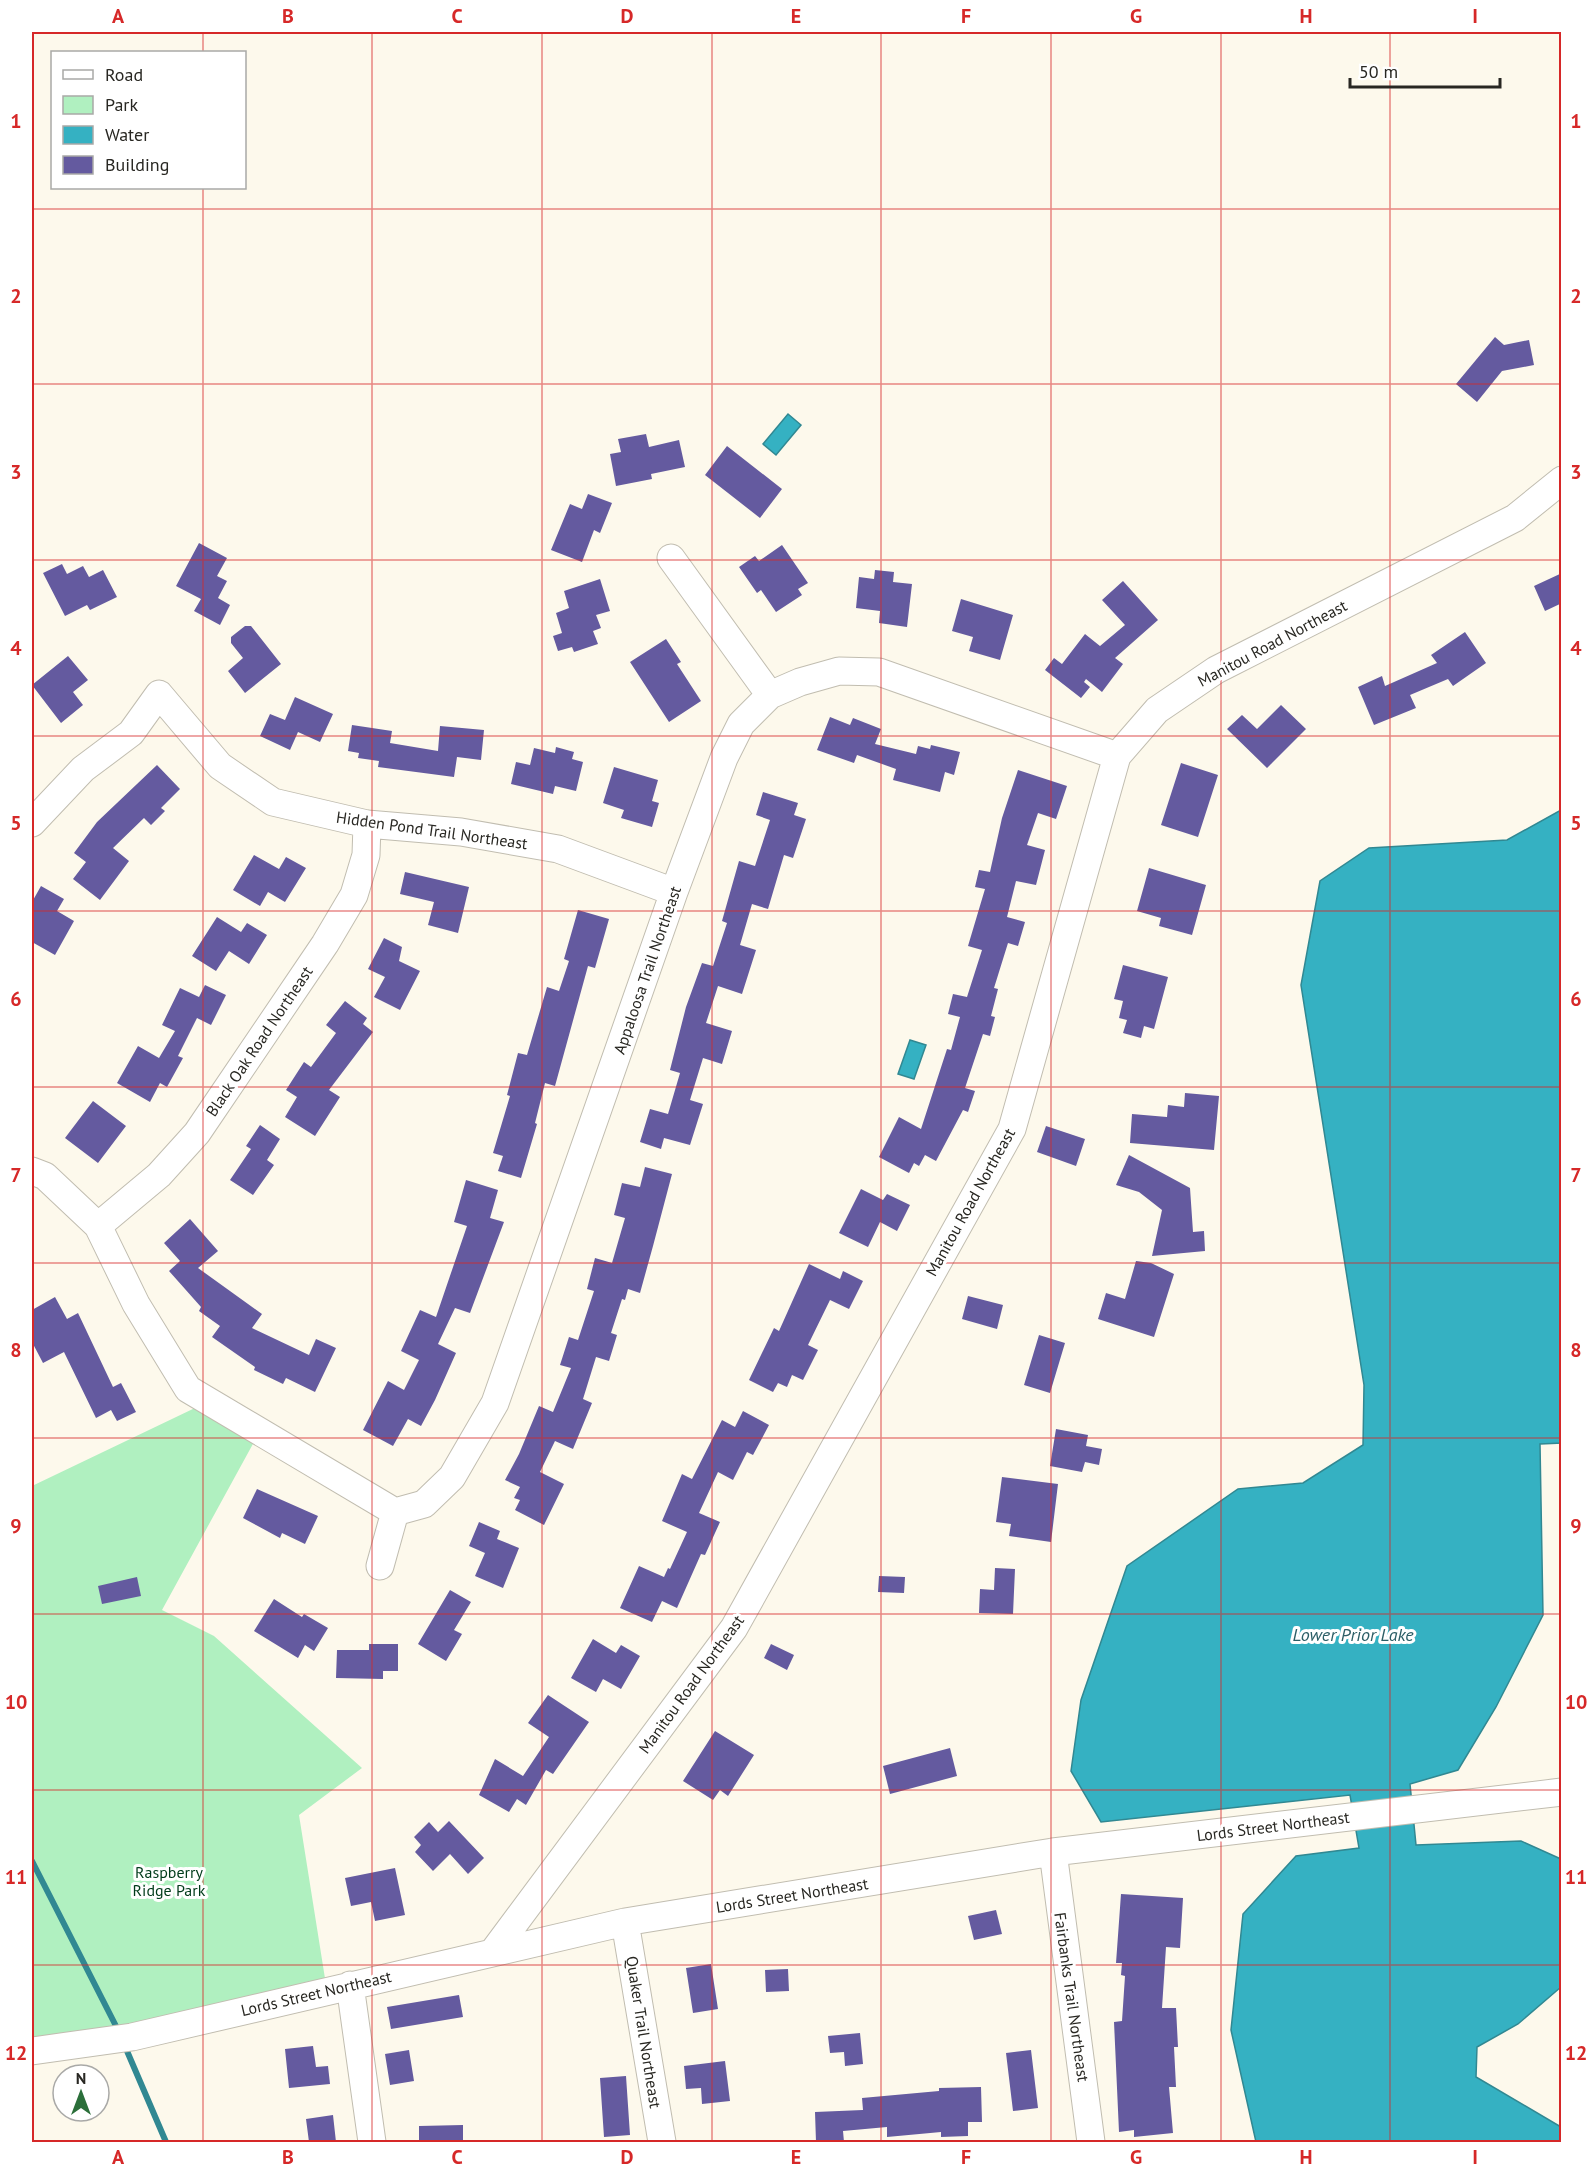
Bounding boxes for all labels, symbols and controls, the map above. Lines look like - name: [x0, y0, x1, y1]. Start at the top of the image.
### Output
- text: A: [112, 3, 125, 29]
- text: B: [282, 3, 294, 29]
- text: C: [451, 3, 463, 29]
- text: D: [621, 3, 634, 29]
- text: E: [791, 3, 801, 29]
- text: F: [961, 3, 971, 29]
- text: G: [1130, 3, 1142, 29]
- text: H: [1299, 3, 1313, 29]
- text: I: [1472, 3, 1478, 29]
- legend: [51, 51, 246, 189]
- scale bar: [1350, 51, 1500, 89]
- text: 50 m: [1359, 60, 1398, 83]
- text: Road: [105, 63, 143, 86]
- text: Park: [105, 93, 138, 116]
- text: 1: [10, 108, 22, 134]
- text: 1: [1570, 108, 1582, 134]
- text: Water: [105, 123, 149, 146]
- text: Building: [105, 153, 169, 176]
- text: 2: [10, 283, 22, 309]
- text: 2: [1570, 283, 1582, 309]
- text: 3: [10, 459, 22, 485]
- text: 3: [1570, 459, 1582, 485]
- street label: Manitou Road Northeast: [1194, 595, 1351, 691]
- text: 4: [10, 635, 22, 661]
- text: 4: [1570, 635, 1582, 661]
- street label: Hidden Pond Trail Northeast: [335, 807, 529, 853]
- text: 5: [10, 810, 22, 836]
- text: 5: [1570, 810, 1582, 836]
- street label: Appaloosa Trail Northeast: [609, 883, 685, 1057]
- street label: Black Oak Road Northeast: [201, 962, 317, 1120]
- text: 6: [10, 986, 22, 1012]
- text: 6: [1570, 986, 1582, 1012]
- street label: Manitou Road Northeast: [921, 1124, 1019, 1280]
- text: 7: [10, 1162, 22, 1188]
- text: 7: [1570, 1162, 1582, 1188]
- text: 8: [10, 1337, 22, 1363]
- text: 8: [1570, 1337, 1582, 1363]
- text: 9: [10, 1513, 22, 1539]
- text: 9: [1570, 1513, 1582, 1539]
- street label: Manitou Road Northeast: [634, 1610, 748, 1757]
- water label: Lower Prior Lake: [1292, 1623, 1414, 1646]
- text: 10: [5, 1689, 27, 1715]
- text: 10: [1565, 1689, 1587, 1715]
- street label: Lords Street Northeast: [1195, 1807, 1351, 1845]
- park label: Raspberry Ridge Park: [133, 1862, 206, 1900]
- text: 11: [5, 1864, 27, 1890]
- text: 11: [1565, 1864, 1587, 1890]
- street label: Lords Street Northeast: [714, 1873, 870, 1917]
- street label: Fairbanks Trail Northeast: [1050, 1911, 1094, 2084]
- street label: Quaker Trail Northeast: [622, 1954, 666, 2110]
- street label: Lords Street Northeast: [239, 1966, 394, 2020]
- text: 12: [5, 2040, 27, 2066]
- text: 12: [1565, 2040, 1587, 2066]
- north arrow: [51, 2063, 111, 2123]
- text: N: [76, 2068, 86, 2088]
- text: A: [112, 2144, 125, 2170]
- text: B: [282, 2144, 294, 2170]
- text: C: [451, 2144, 463, 2170]
- text: D: [621, 2144, 634, 2170]
- text: E: [791, 2144, 801, 2170]
- text: F: [961, 2144, 971, 2170]
- text: G: [1130, 2144, 1142, 2170]
- text: H: [1299, 2144, 1313, 2170]
- text: I: [1472, 2144, 1478, 2170]

